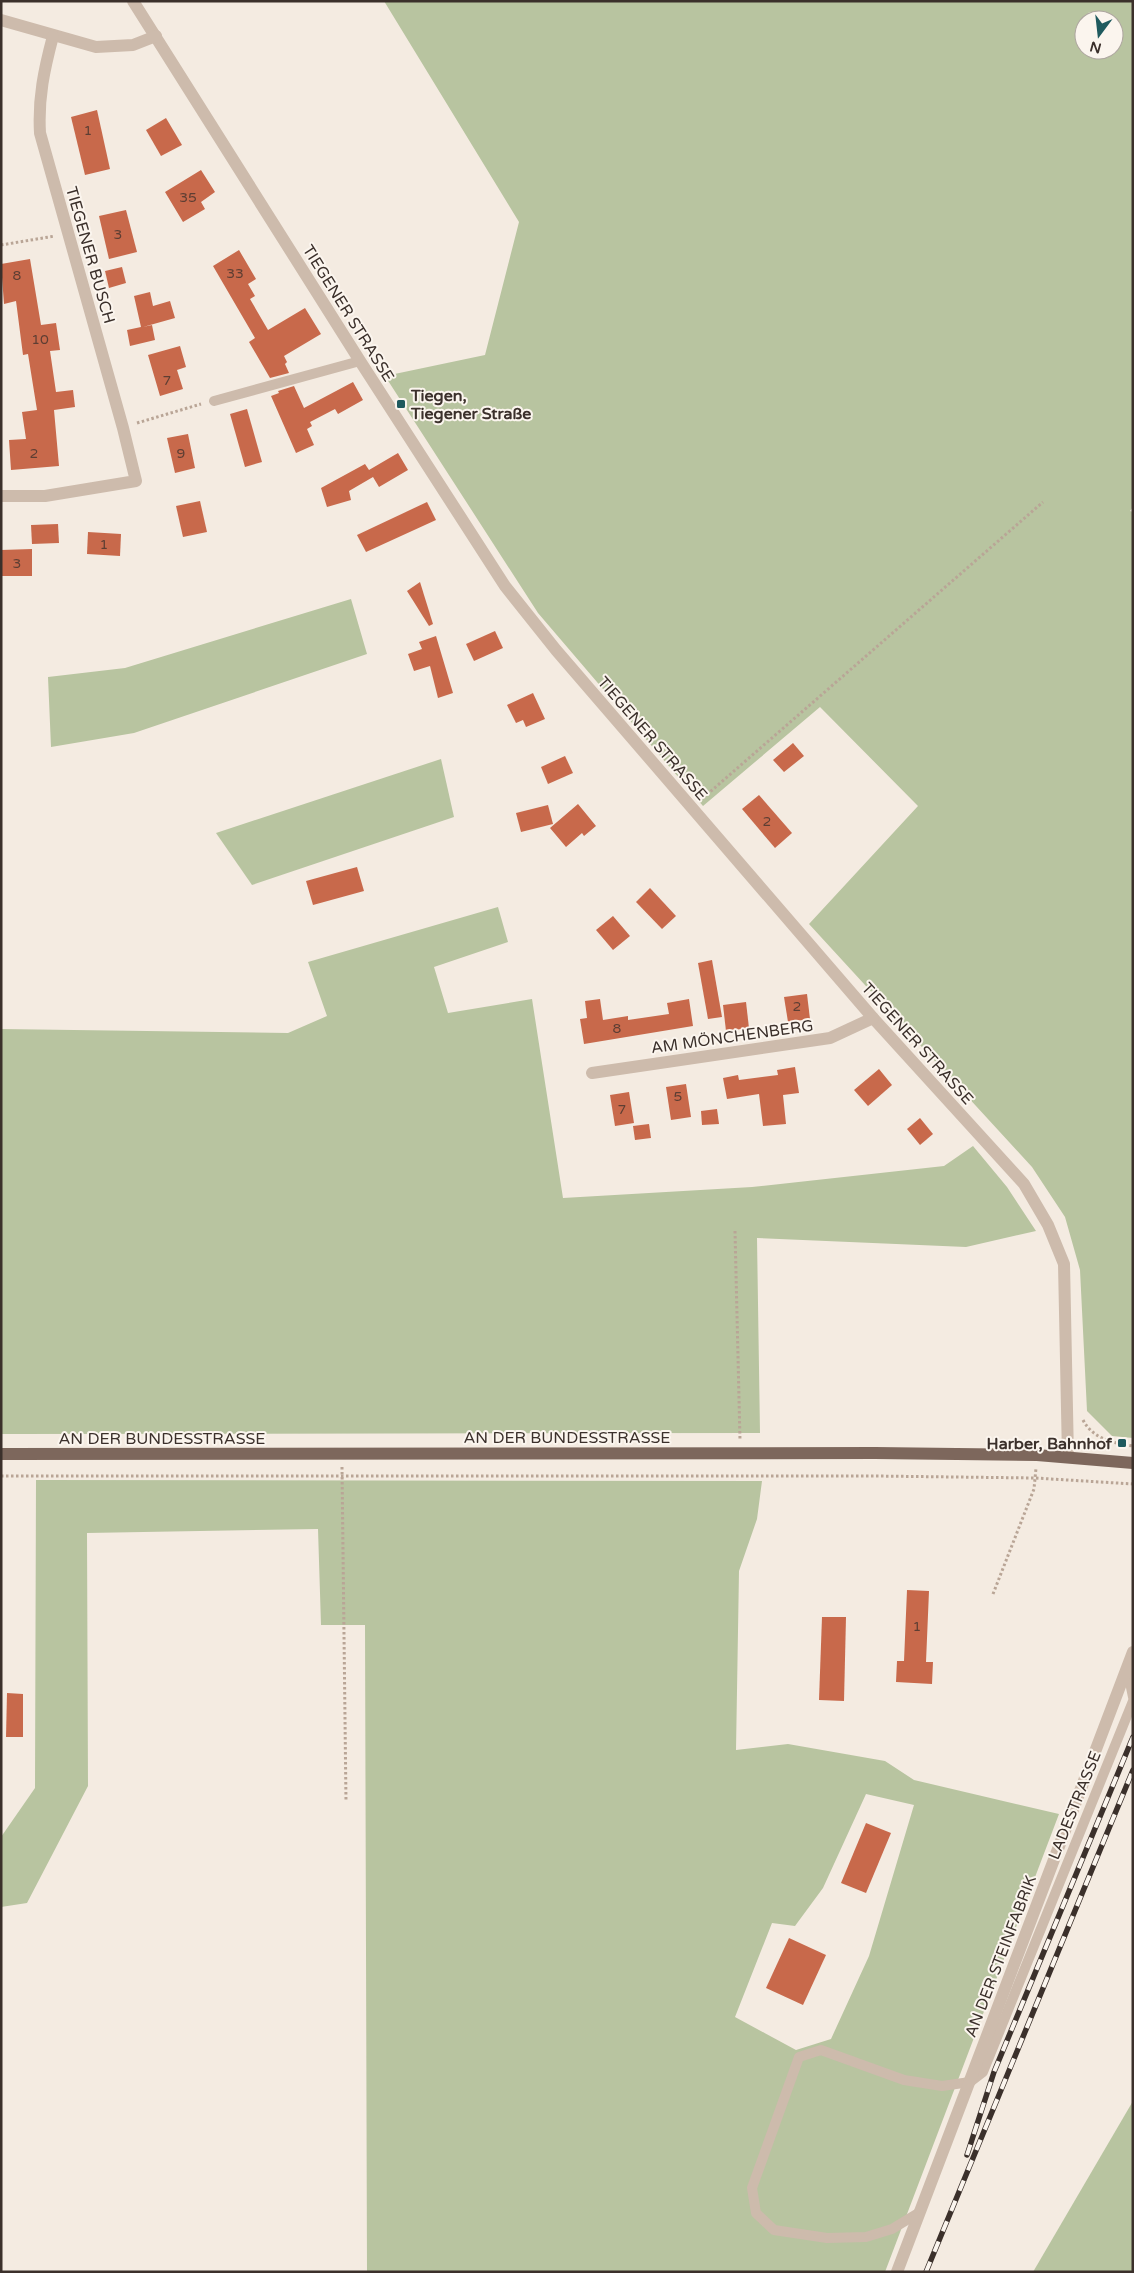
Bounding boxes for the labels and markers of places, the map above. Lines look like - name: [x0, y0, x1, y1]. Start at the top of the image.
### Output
- place label: Tiegen, Tiegener Straße: [410, 386, 531, 424]
- marker: Tiegen, Tiegener Straße: [395, 398, 407, 410]
- place label: Harber, Bahnhof: [987, 1434, 1113, 1454]
- marker: Harber, Bahnhof: [1116, 1437, 1128, 1449]

